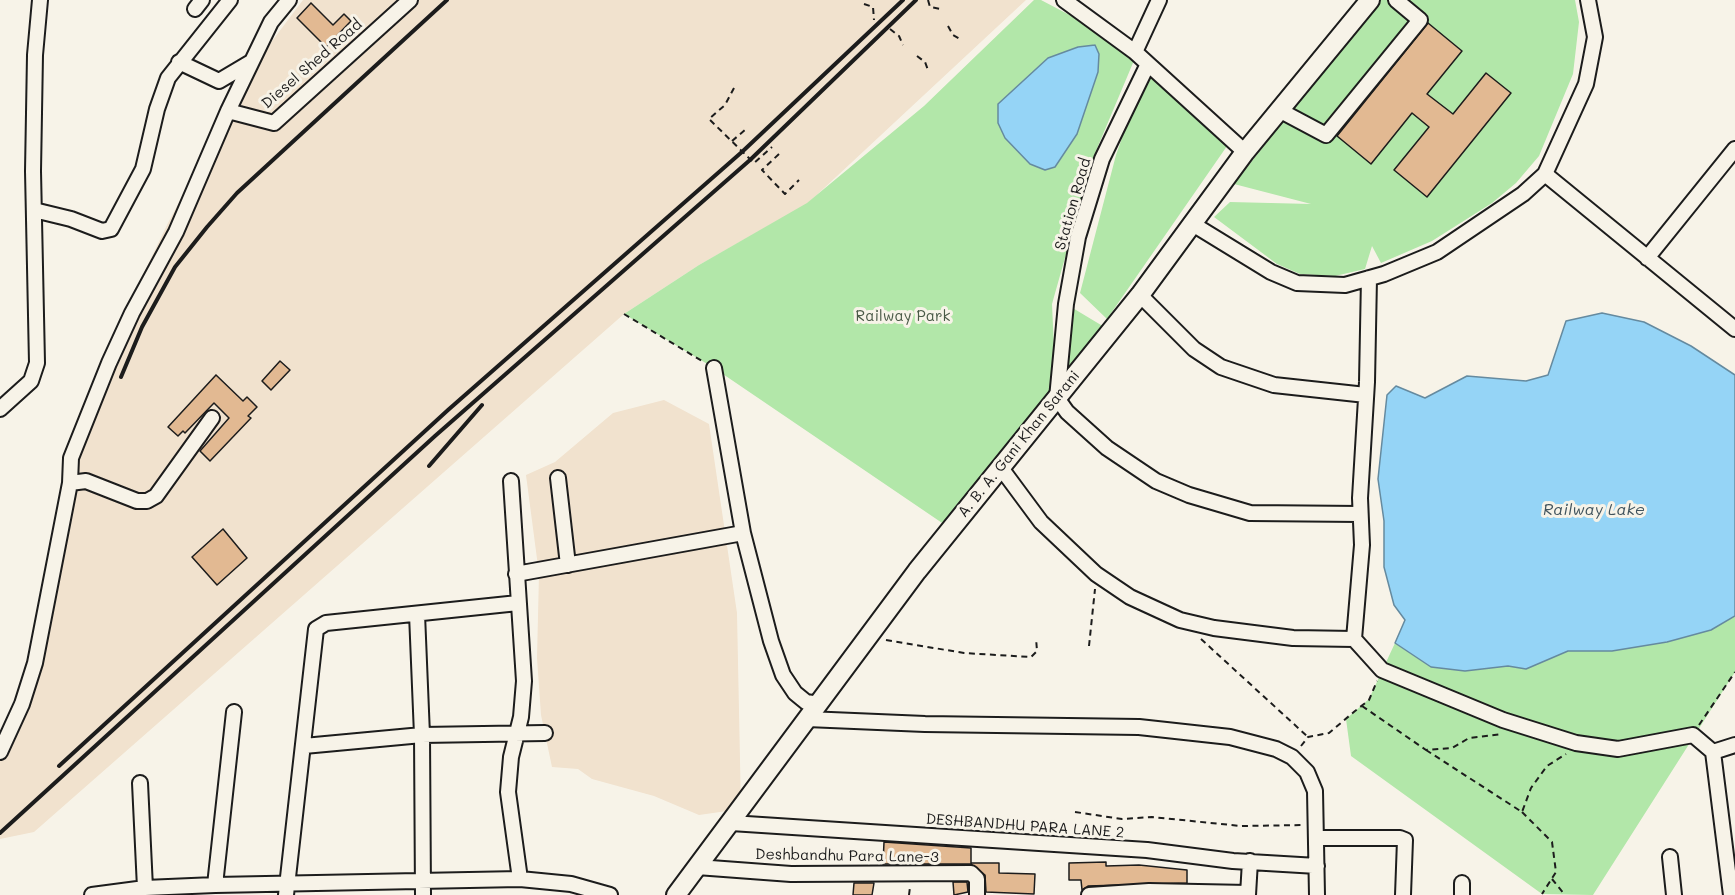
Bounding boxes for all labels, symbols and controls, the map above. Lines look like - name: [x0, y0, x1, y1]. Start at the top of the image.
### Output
- street label: Diesel Shed Road: [258, 15, 366, 113]
- street label: Station Road: [1051, 156, 1095, 252]
- park label: Railway Park: [856, 307, 950, 325]
- street label: A. B. A. Gani Khan Sarani: [954, 367, 1084, 521]
- water label: Railway Lake: [1543, 500, 1645, 520]
- street label: DESHBANDHU PARA LANE 2: [925, 810, 1125, 842]
- street label: Deshbandhu Para Lane-3: [755, 845, 939, 867]

